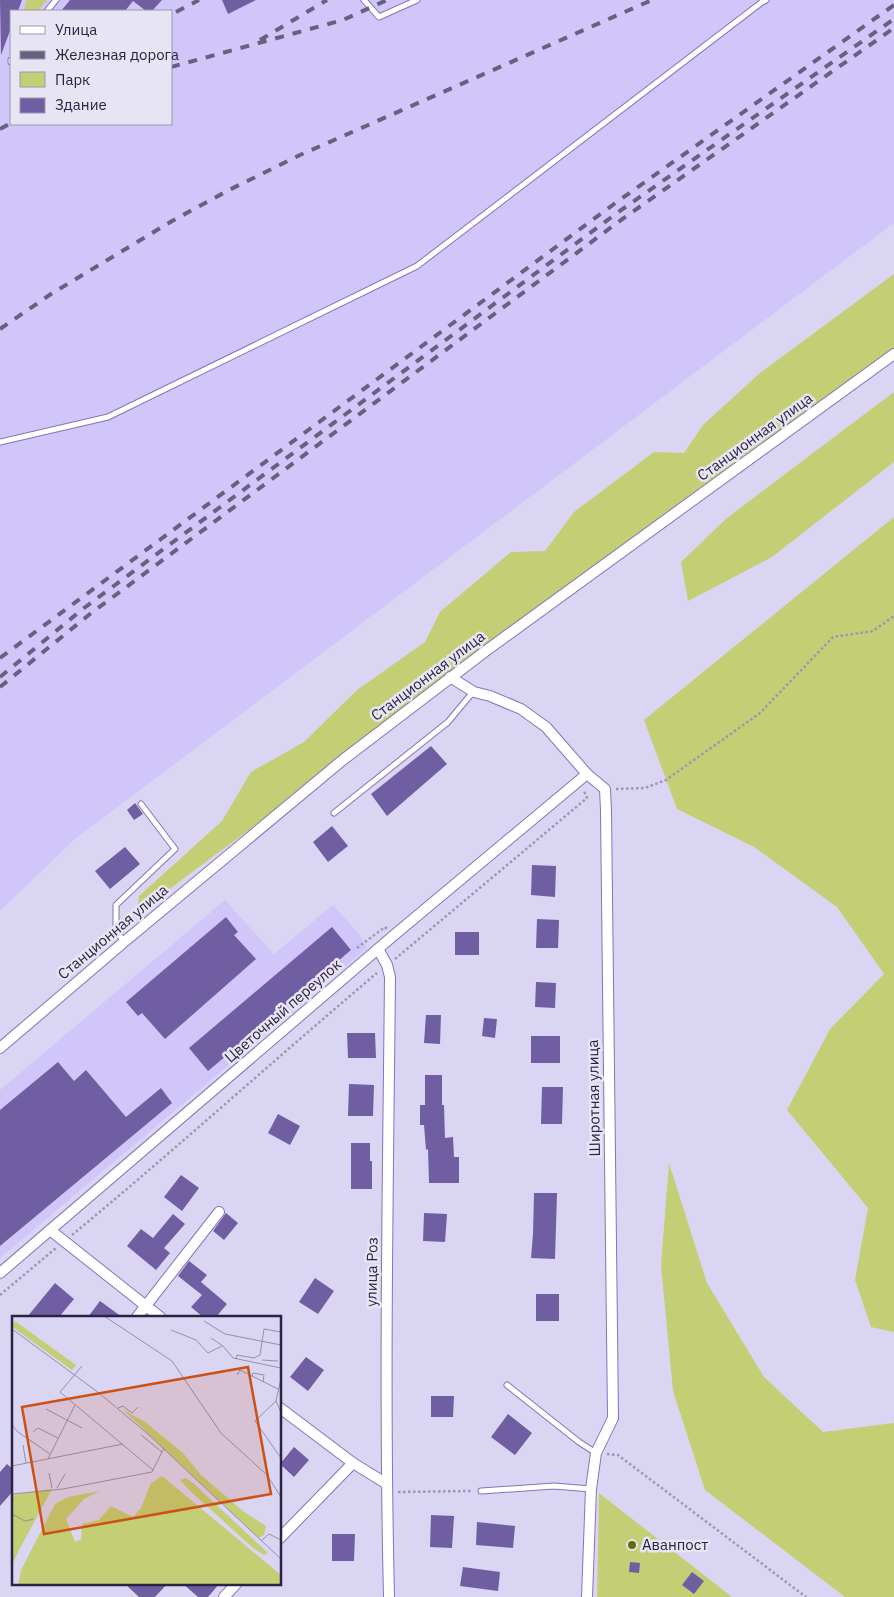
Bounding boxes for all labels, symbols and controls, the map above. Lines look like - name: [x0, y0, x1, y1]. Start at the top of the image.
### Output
- legend: [10, 10, 172, 125]
- text: Улица: [55, 20, 97, 39]
- text: Железная дорога: [55, 45, 179, 64]
- text: Парк: [55, 70, 90, 89]
- text: Здание: [55, 95, 107, 114]
- street label: Станционная улица: [693, 388, 816, 485]
- street label: Станционная улица: [367, 626, 489, 725]
- street label: Станционная улица: [54, 880, 172, 983]
- street label: Цветочный переулок: [220, 955, 345, 1067]
- street label: Широтная улица: [583, 1039, 604, 1157]
- street label: улица Роз: [361, 1237, 382, 1307]
- inset map: [12, 1316, 281, 1584]
- place label: Аванпост: [642, 1535, 708, 1554]
- marker: Аванпост: [626, 1539, 638, 1551]

